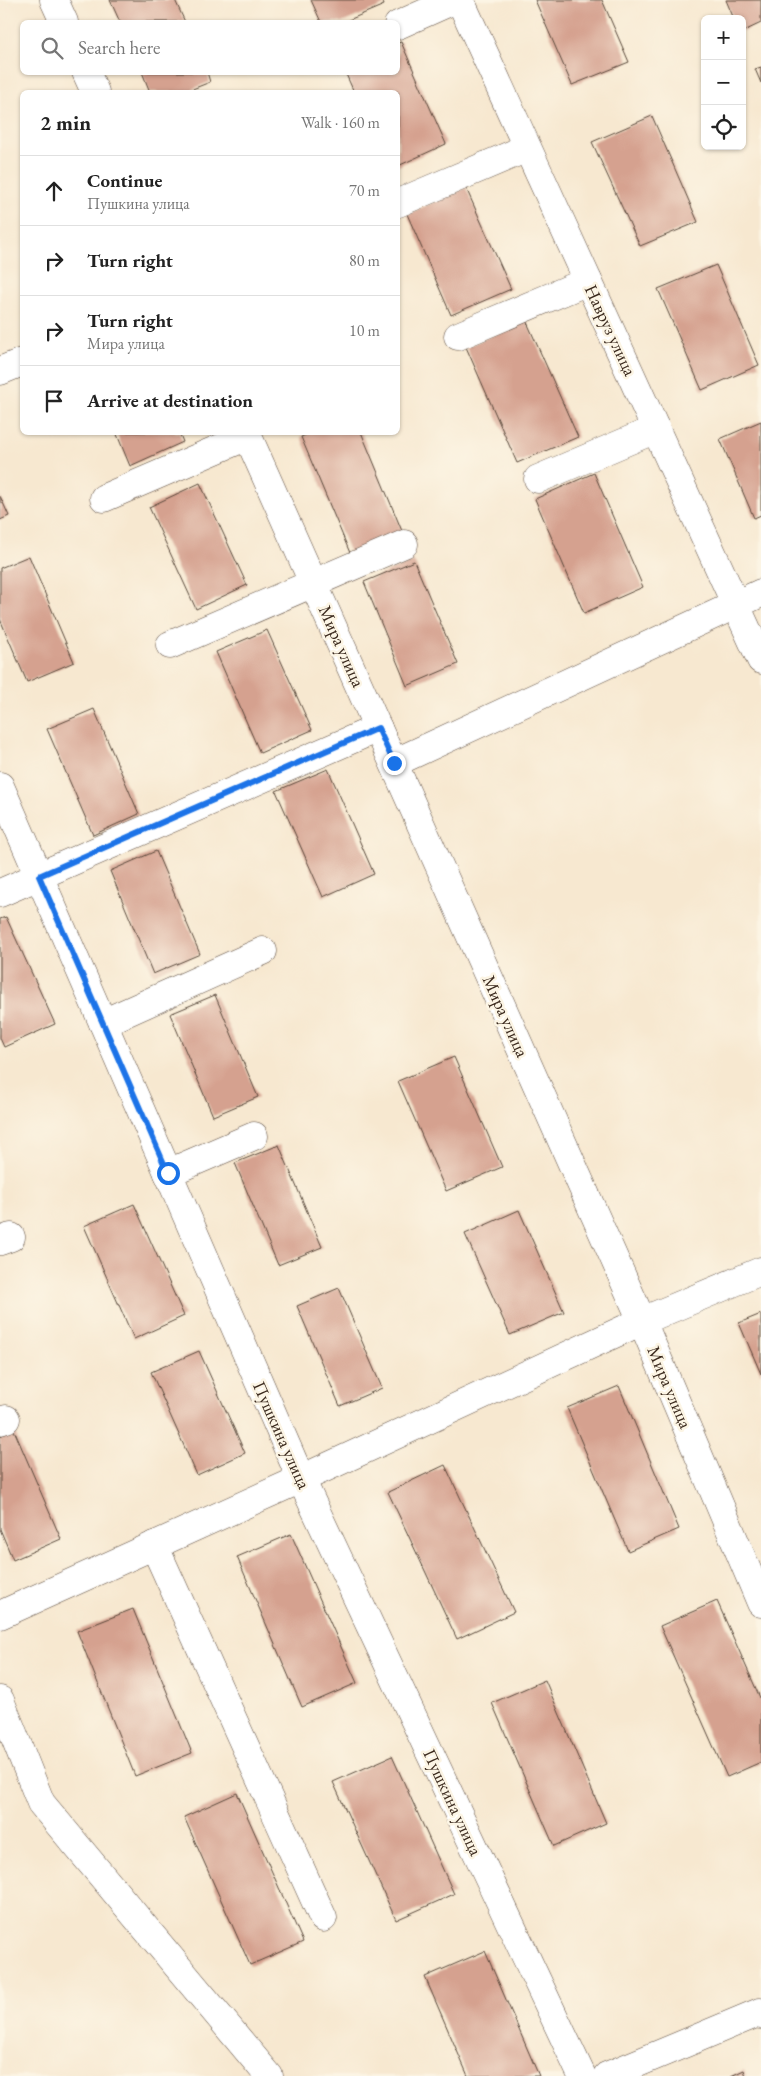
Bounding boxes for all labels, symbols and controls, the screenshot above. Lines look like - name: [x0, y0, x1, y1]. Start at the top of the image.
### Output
- map controls: [701, 15, 746, 150]
- button: +: [701, 15, 746, 60]
- search box: [20, 20, 400, 75]
- icon: search: [38, 34, 66, 62]
- text: Search here: [78, 35, 160, 60]
- button: −: [701, 60, 746, 105]
- button: locate: [701, 105, 746, 150]
- text: 2 min: [40, 109, 91, 136]
- text: Walk · 160 m: [301, 112, 380, 133]
- text: Continue: [87, 168, 162, 193]
- icon: ahead: [40, 177, 68, 205]
- text: 70 m: [349, 180, 380, 201]
- text: Пушкина улица: [87, 193, 190, 214]
- icon: right: [40, 247, 68, 275]
- text: Turn right: [87, 248, 173, 273]
- text: 80 m: [349, 250, 380, 271]
- street label: Навруз улица: [580, 281, 643, 380]
- text: Turn right: [87, 308, 173, 333]
- icon: right: [40, 317, 68, 345]
- text: 10 m: [349, 320, 380, 341]
- text: Мира улица: [87, 333, 165, 354]
- icon: arrive: [40, 387, 68, 415]
- text: Arrive at destination: [87, 388, 253, 413]
- street label: Мира улица: [314, 601, 371, 691]
- route end: [383, 752, 406, 775]
- street label: Мира улица: [478, 971, 535, 1061]
- route start: [157, 1162, 180, 1185]
- street label: Мира улица: [642, 1342, 698, 1433]
- street label: Пушкина улица: [248, 1378, 316, 1493]
- street label: Пушкина улица: [418, 1745, 488, 1860]

